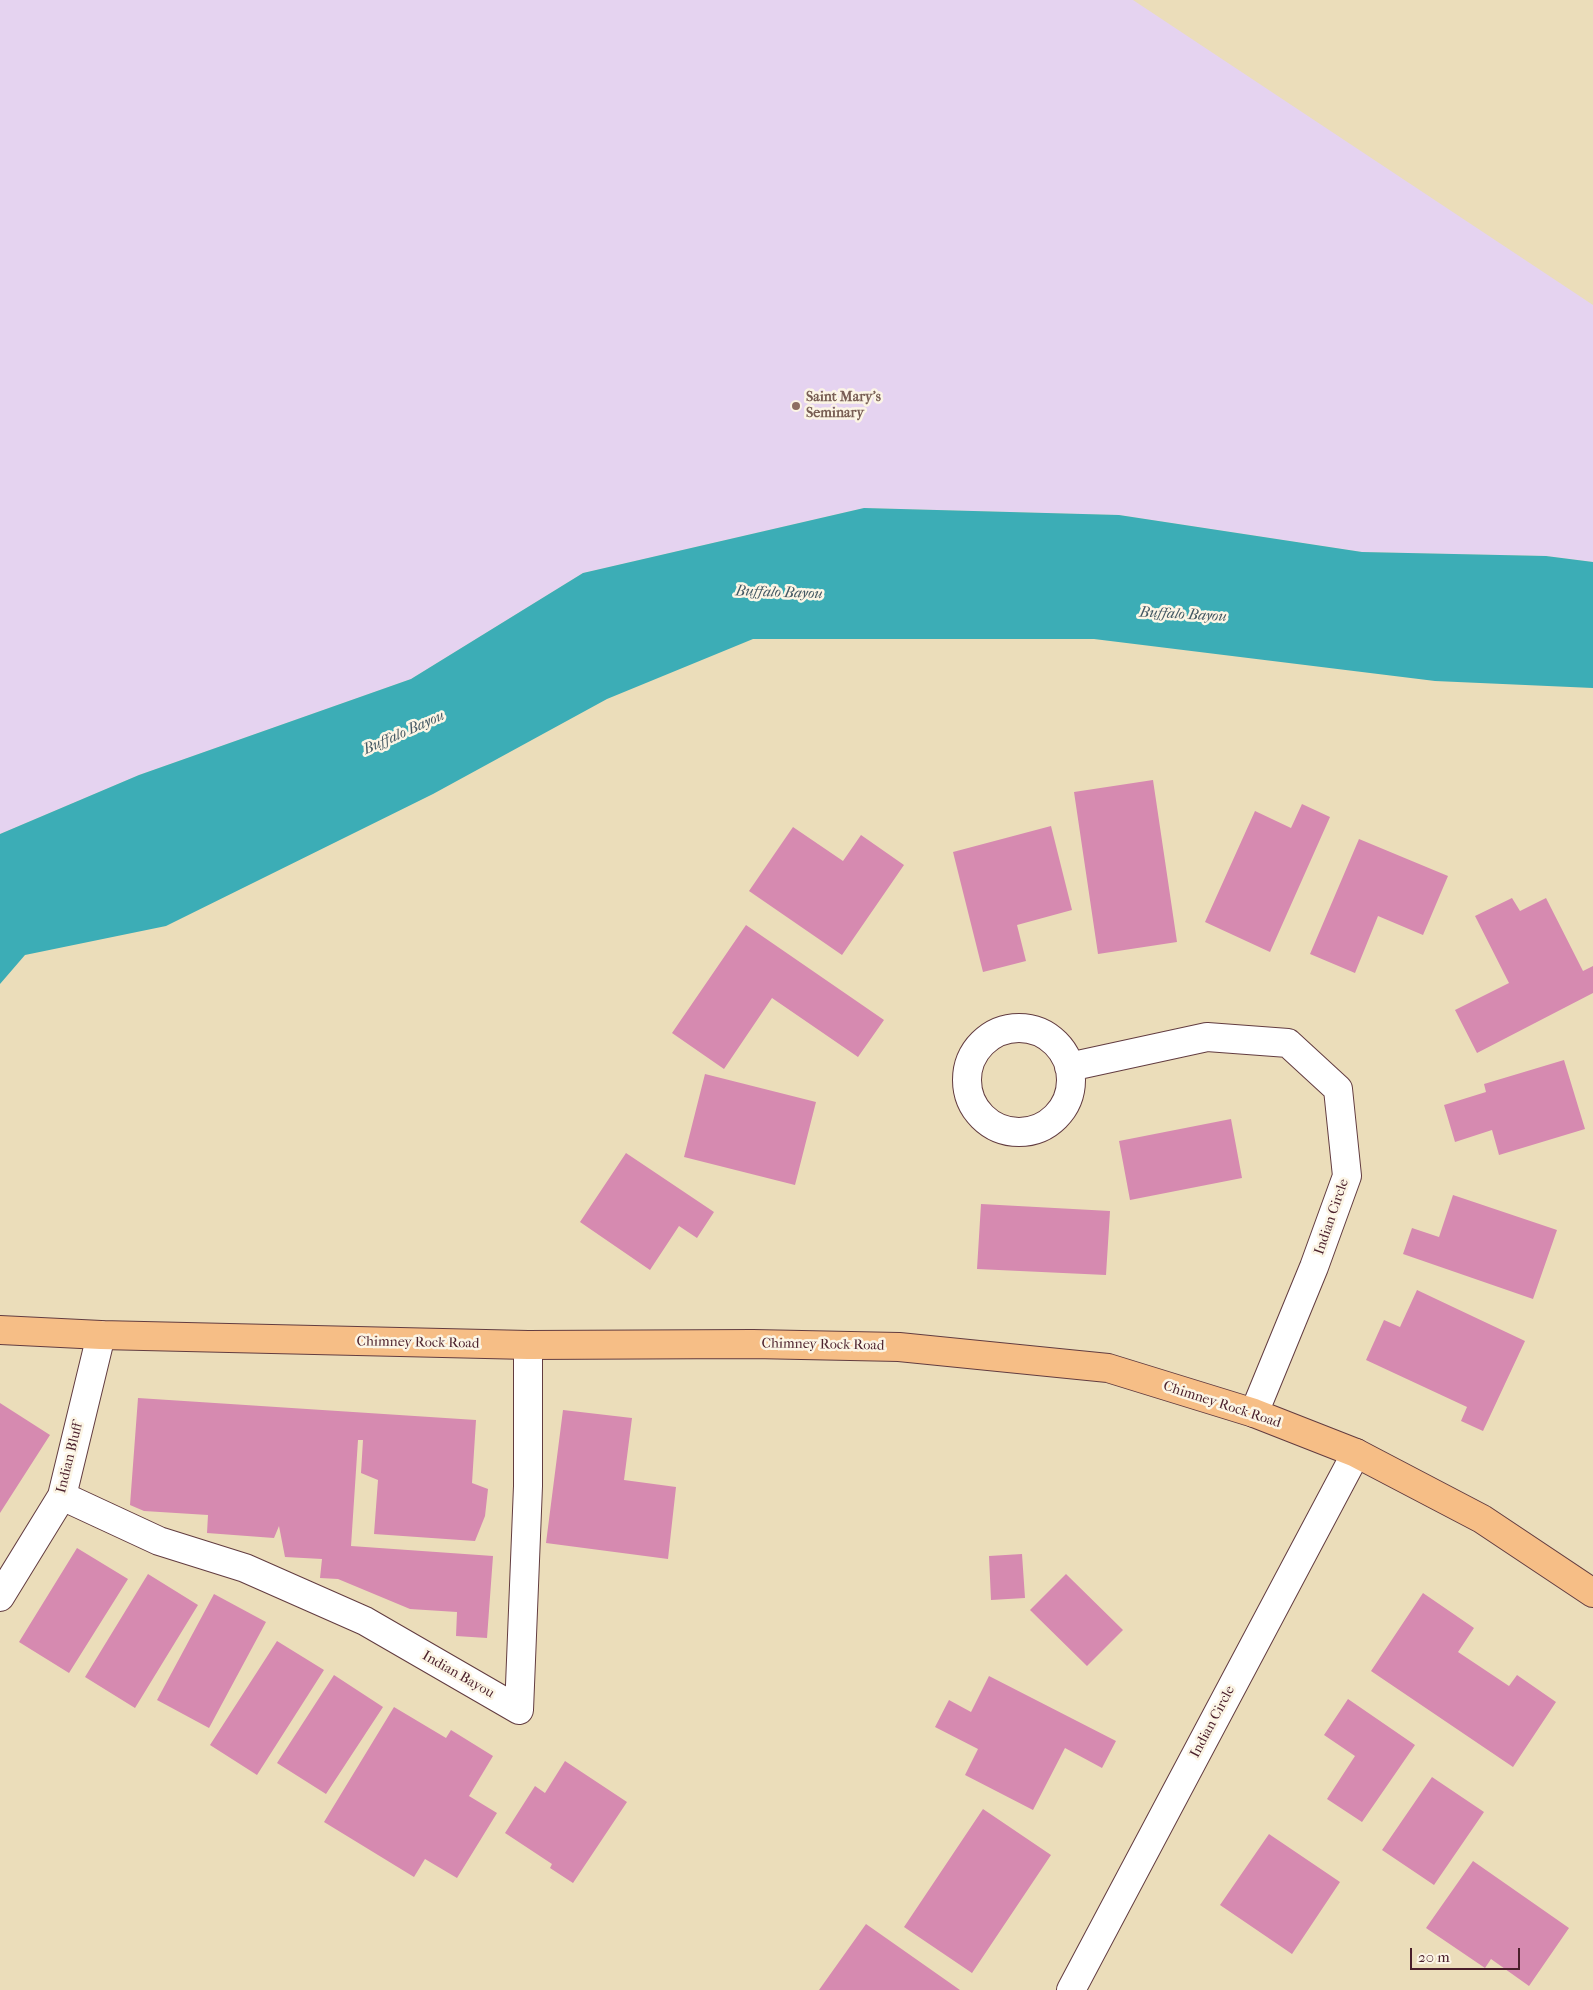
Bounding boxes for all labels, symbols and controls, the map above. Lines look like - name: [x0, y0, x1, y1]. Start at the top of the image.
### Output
- place label: Saint Mary's Seminary: [806, 390, 881, 422]
- marker: Saint Mary's Seminary: [790, 400, 802, 412]
- water label: Buffalo Bayou: [735, 582, 823, 604]
- water label: Buffalo Bayou: [1139, 604, 1227, 626]
- water label: Buffalo Bayou: [360, 707, 448, 759]
- street label: Indian Circle: [1311, 1177, 1353, 1257]
- street label: Chimney Rock Road: [356, 1334, 480, 1352]
- street label: Chimney Rock Road: [761, 1336, 885, 1354]
- street label: Chimney Rock Road: [1161, 1378, 1283, 1432]
- street label: Indian Bluff: [53, 1421, 87, 1495]
- street label: Indian Bayou: [419, 1648, 497, 1702]
- street label: Indian Circle: [1187, 1683, 1239, 1761]
- scale bar: [1413, 1938, 1523, 1970]
- text: 20 m: [1418, 1948, 1450, 1966]

